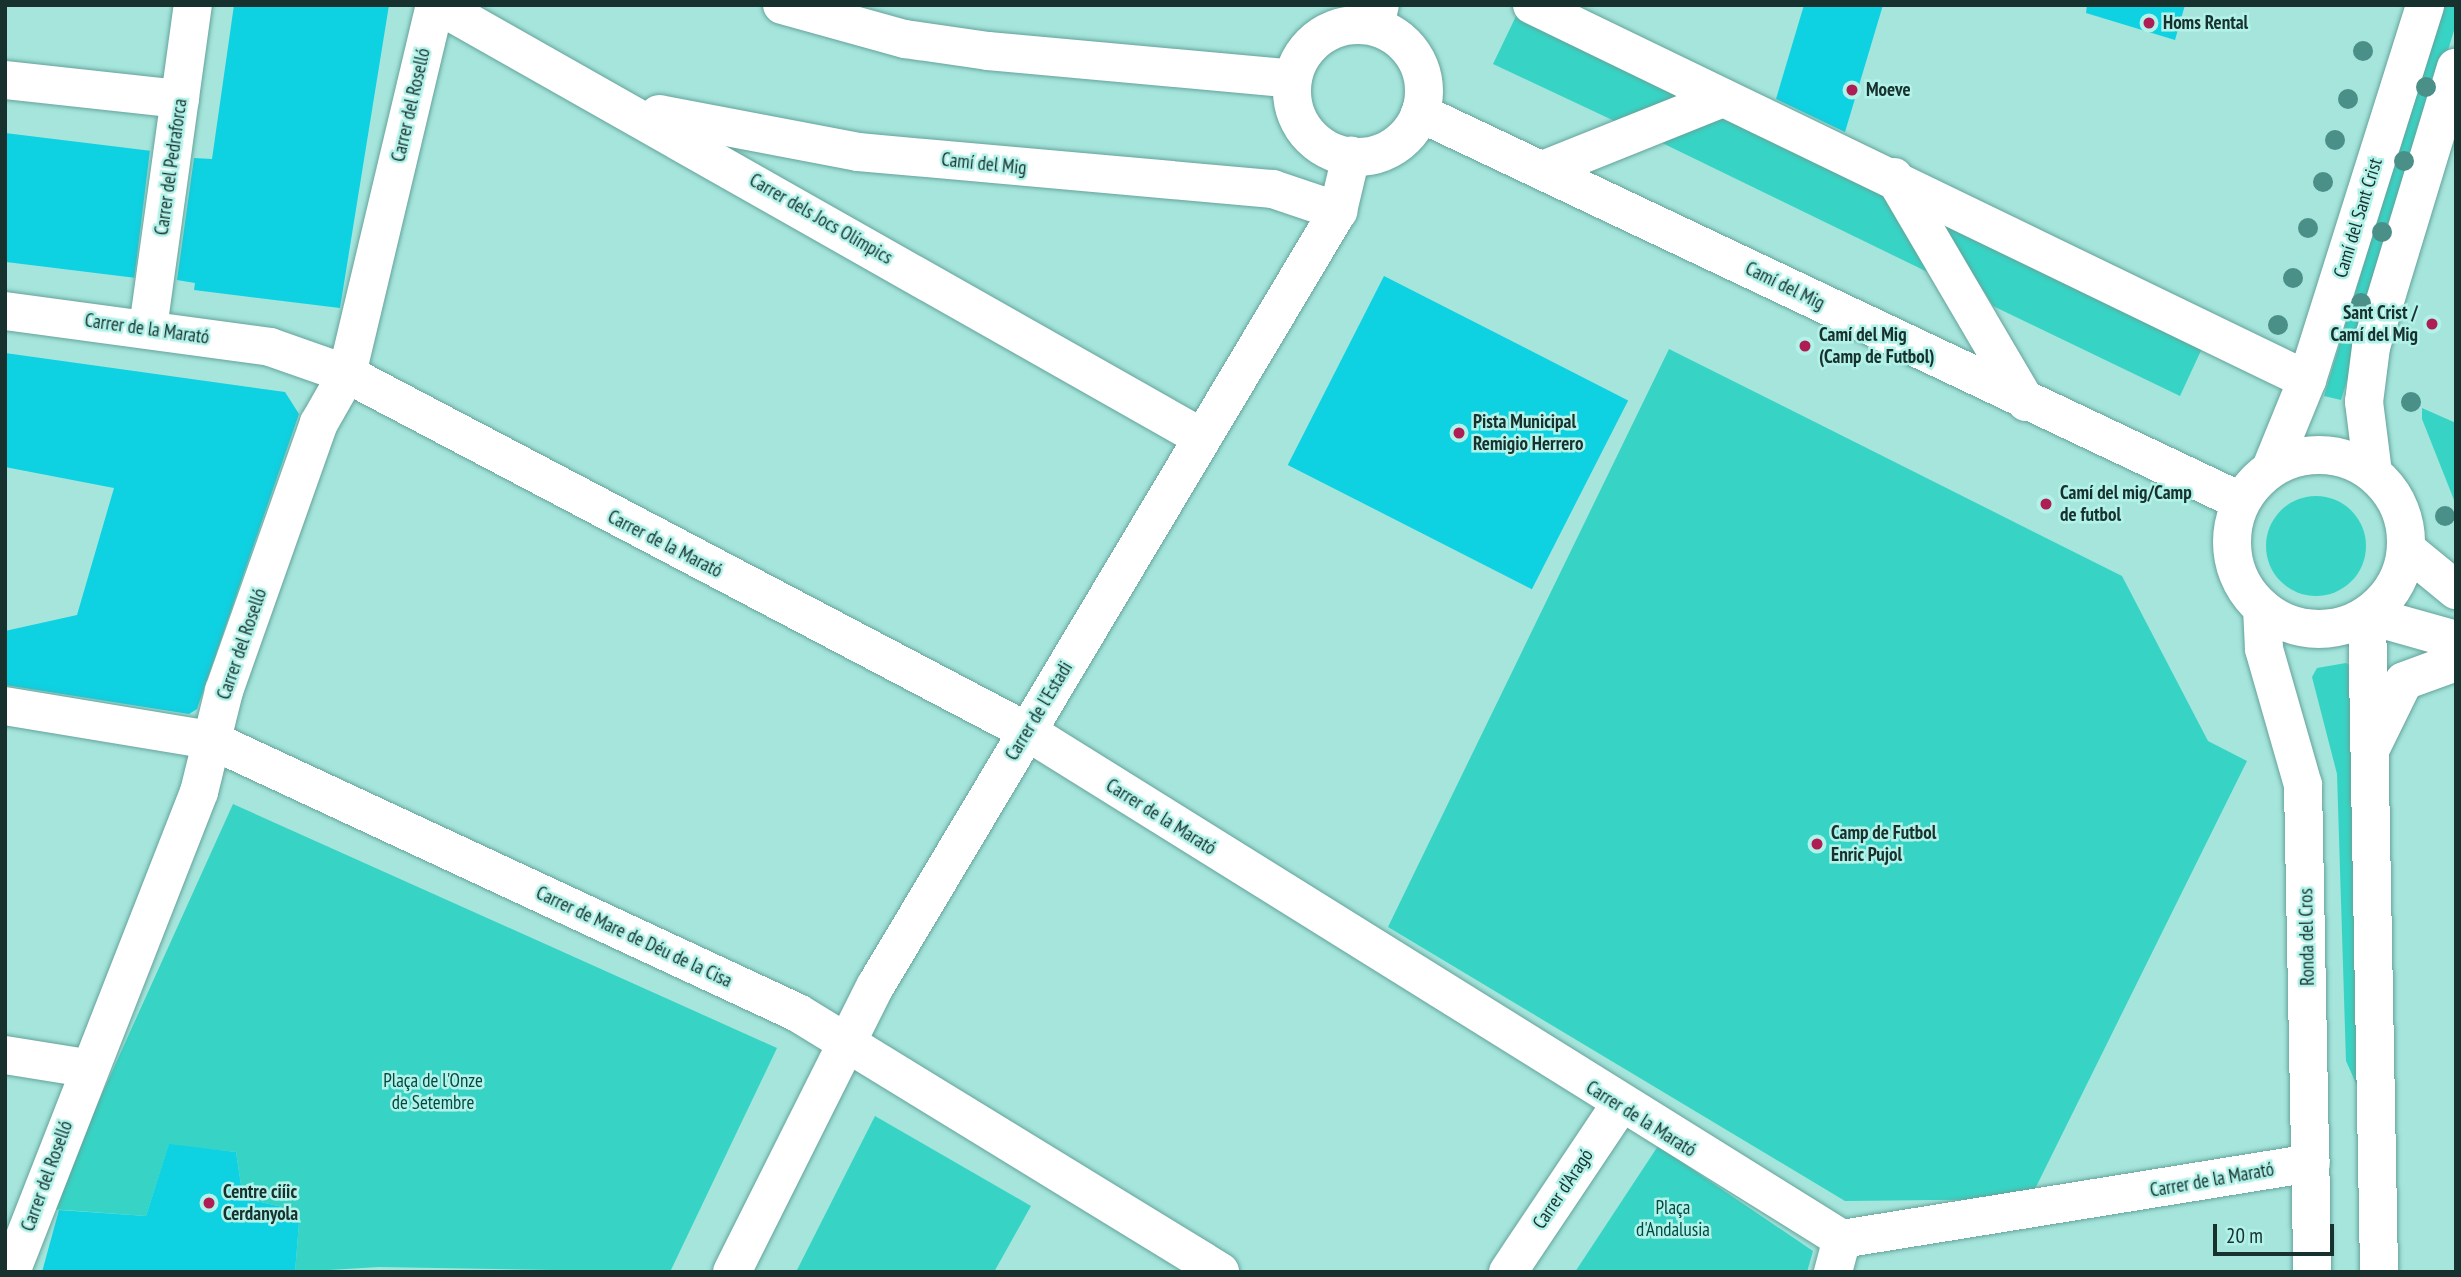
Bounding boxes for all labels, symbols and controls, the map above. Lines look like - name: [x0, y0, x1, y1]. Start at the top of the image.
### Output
- place label: Homs Rental: [2163, 12, 2248, 34]
- marker: Homs Rental: [2141, 15, 2157, 31]
- street label: Carrer del Roselló: [387, 46, 435, 164]
- place label: Moeve: [1866, 79, 1911, 101]
- marker: Moeve: [1844, 82, 1860, 98]
- street label: Carrer del Pedraforca: [150, 97, 192, 237]
- street label: Camí del Mig: [940, 148, 1028, 180]
- street label: Camí del Sant Crist: [2329, 155, 2387, 281]
- street label: Carrer dels Jocs Olímpics: [745, 169, 897, 269]
- street label: Camí del Mig: [1742, 257, 1828, 315]
- place label: Sant Crist / Camí del Mig: [2330, 302, 2418, 346]
- street label: Carrer de la Marató: [83, 309, 211, 349]
- marker: Sant Crist / Camí del Mig: [2424, 316, 2440, 332]
- place label: Camí del Mig (Camp de Futbol): [1819, 324, 1935, 368]
- marker: Camí del Mig (Camp de Futbol): [1797, 338, 1813, 354]
- place label: Pista Municipal Remigio Herrero: [1473, 411, 1583, 455]
- marker: Pista Municipal Remigio Herrero: [1451, 425, 1467, 441]
- place label: Camí del mig/Camp de futbol: [2060, 482, 2192, 526]
- marker: Camí del mig/Camp de futbol: [2038, 496, 2054, 512]
- street label: Carrer de la Marató: [604, 505, 726, 583]
- street label: Carrer del Roselló: [212, 585, 272, 703]
- street label: Carrer de l'Estadi: [1001, 657, 1077, 765]
- street label: Carrer de la Marató: [1102, 774, 1220, 860]
- place label: Camp de Futbol Enric Pujol: [1831, 822, 1936, 866]
- marker: Camp de Futbol Enric Pujol: [1809, 836, 1825, 852]
- street label: Carrer de Mare de Déu de la Cisa: [532, 882, 736, 992]
- street label: Ronda del Cros: [2295, 888, 2319, 986]
- park label: Plaça de l'Onze de Setembre: [383, 1070, 483, 1114]
- street label: Carrer de la Marató: [1582, 1076, 1700, 1162]
- street label: Carrer del Roselló: [16, 1118, 78, 1234]
- street label: Carrer d'Aragó: [1528, 1145, 1598, 1233]
- street label: Carrer de la Marató: [2148, 1158, 2276, 1202]
- place label: Centre ciíic Cerdanyola: [223, 1181, 298, 1225]
- marker: Centre ciíic Cerdanyola: [201, 1195, 217, 1211]
- park label: Plaça d'Andalusia: [1636, 1197, 1710, 1241]
- scale bar: [2216, 1210, 2337, 1254]
- text: 20 m: [2226, 1222, 2263, 1249]

